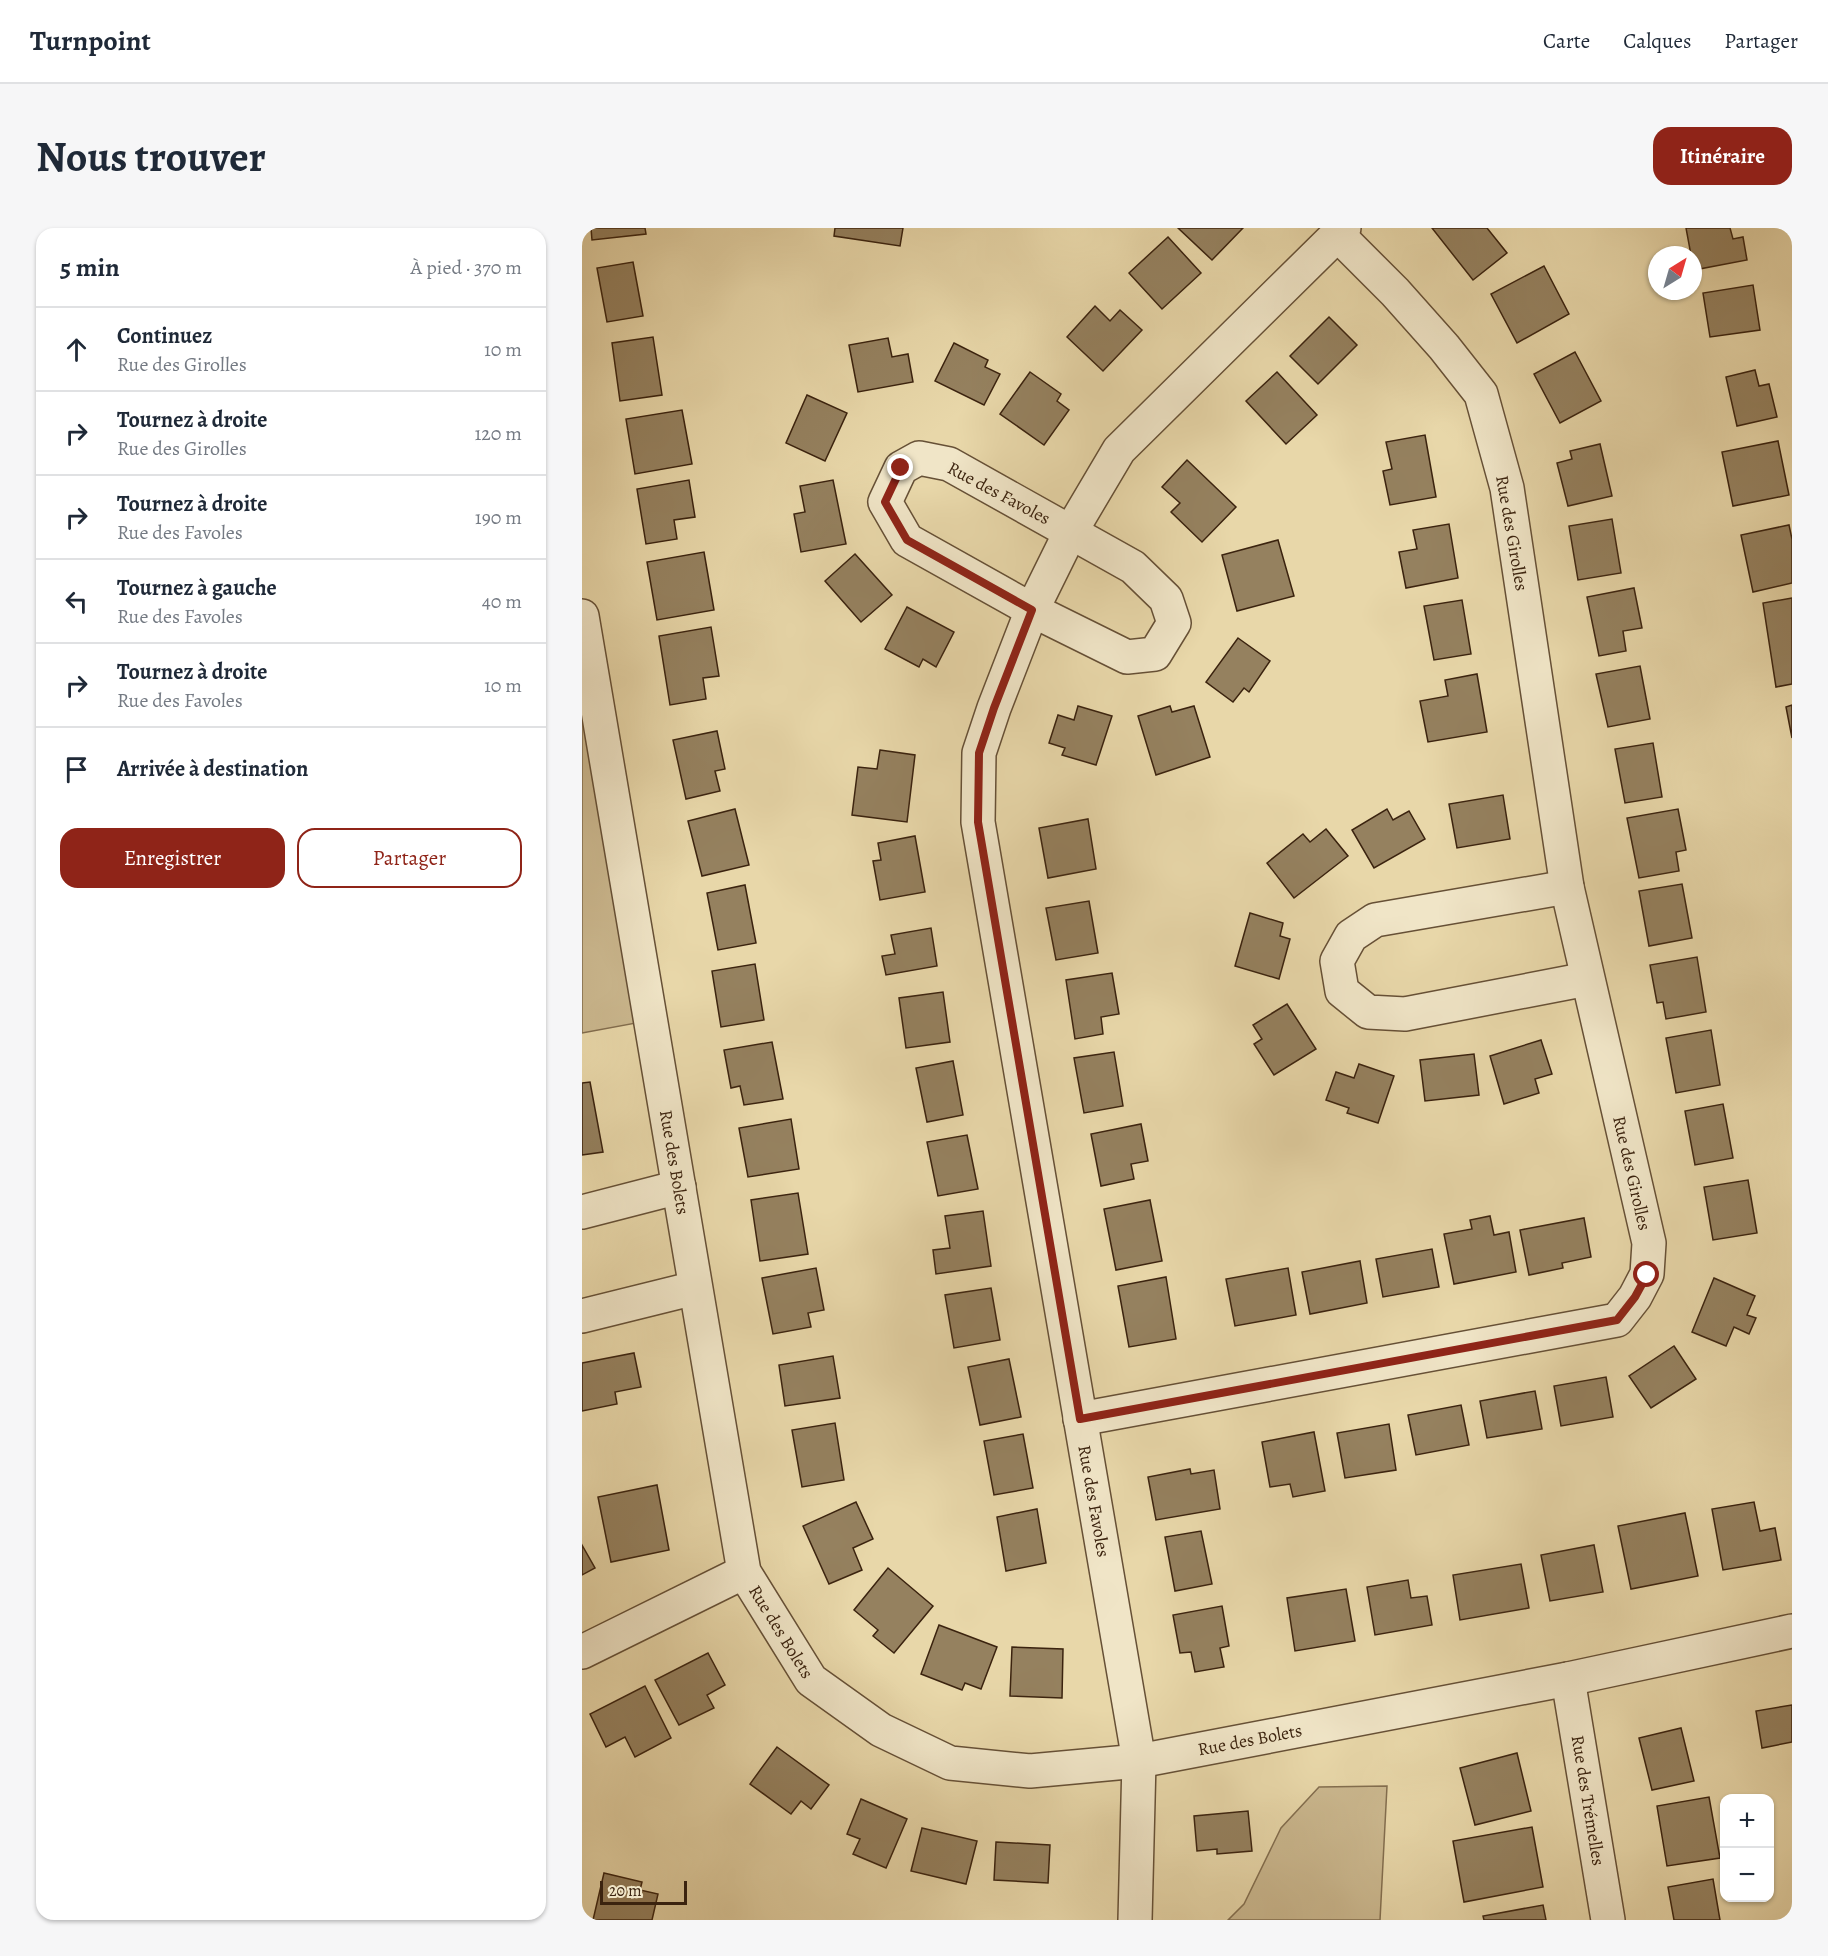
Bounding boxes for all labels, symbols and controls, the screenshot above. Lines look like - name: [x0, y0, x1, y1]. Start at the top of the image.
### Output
- text: Turnpoint: [30, 22, 151, 60]
- text: Carte: [1543, 27, 1590, 55]
- text: Calques: [1623, 27, 1691, 55]
- text: Partager: [1724, 27, 1798, 55]
- button: Itinéraire: [1653, 127, 1792, 185]
- text: Nous trouver: [36, 128, 266, 185]
- north arrow: [1648, 246, 1702, 300]
- text: 5 min: [60, 250, 120, 285]
- text: À pied · 370 m: [411, 254, 522, 281]
- text: Continuez: [117, 321, 212, 351]
- icon: ahead: [60, 333, 93, 366]
- text: 10 m: [484, 336, 522, 363]
- text: Rue des Girolles: [117, 351, 247, 378]
- text: Tournez à droite: [117, 405, 268, 435]
- icon: right: [60, 417, 93, 450]
- text: 120 m: [474, 420, 522, 447]
- text: Rue des Girolles: [117, 435, 247, 462]
- route end: [887, 454, 913, 480]
- street label: Rue des Favoles: [943, 456, 1055, 530]
- street label: Rue des Girolles: [1490, 473, 1534, 593]
- text: Tournez à droite: [117, 489, 268, 519]
- icon: right: [60, 501, 93, 534]
- text: 190 m: [475, 504, 522, 531]
- text: Rue des Favoles: [117, 519, 243, 546]
- text: Tournez à gauche: [117, 573, 277, 603]
- icon: left: [60, 585, 93, 618]
- text: 40 m: [482, 588, 522, 615]
- text: Rue des Favoles: [117, 603, 243, 630]
- text: Tournez à droite: [117, 657, 268, 687]
- icon: right: [60, 669, 93, 702]
- text: 10 m: [484, 672, 522, 699]
- text: Rue des Favoles: [117, 687, 243, 714]
- icon: arrive: [60, 753, 93, 786]
- text: Arrivée à destination: [117, 754, 308, 784]
- button: Enregistrer: [60, 828, 285, 888]
- button: Partager: [297, 828, 522, 888]
- street label: Rue des Bolets: [654, 1108, 695, 1216]
- street label: Rue des Girolles: [1607, 1113, 1657, 1233]
- route start: [1633, 1261, 1659, 1287]
- street label: Rue des Favoles: [1072, 1443, 1116, 1559]
- street label: Rue des Bolets: [743, 1581, 819, 1683]
- street label: Rue des Bolets: [1196, 1718, 1304, 1762]
- street label: Rue des Trémelles: [1566, 1733, 1611, 1867]
- map controls: [1720, 1794, 1774, 1902]
- button: +: [1720, 1794, 1774, 1848]
- button: −: [1720, 1848, 1774, 1902]
- scale bar: [600, 1878, 687, 1906]
- text: 20 m: [609, 1880, 642, 1902]

